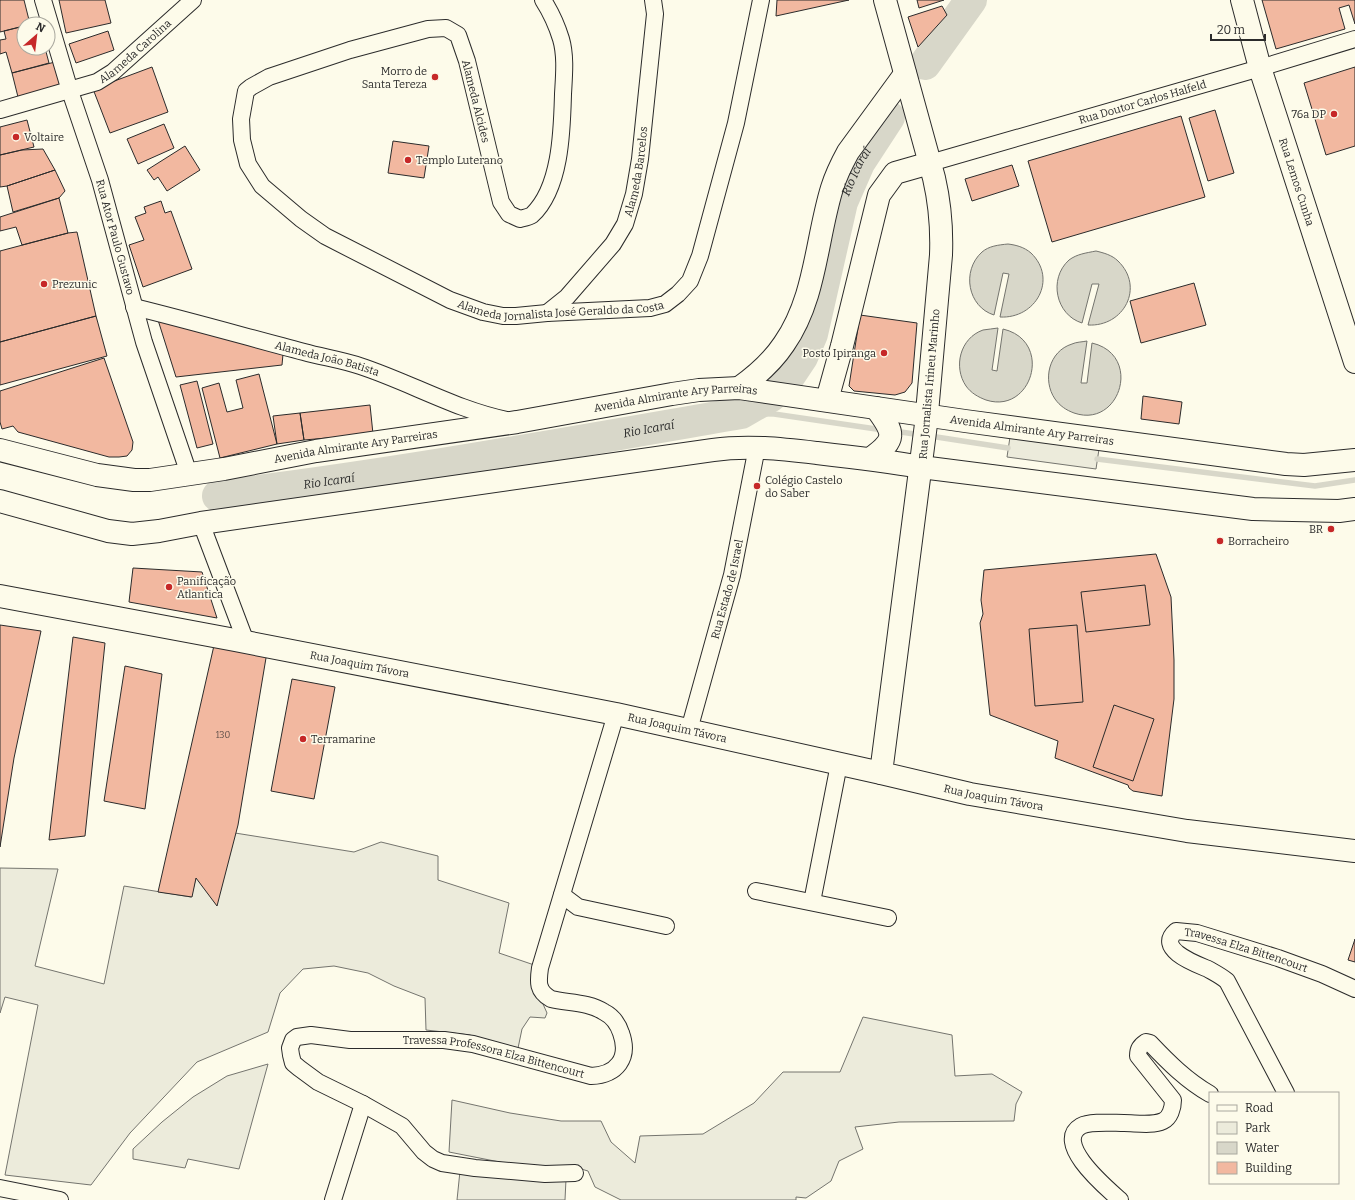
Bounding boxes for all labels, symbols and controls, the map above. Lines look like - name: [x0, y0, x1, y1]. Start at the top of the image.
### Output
- north arrow: [16, 16, 56, 56]
- scale bar: [1211, 16, 1265, 42]
- street label: Alameda Carolina: [97, 17, 174, 86]
- text: N: [34, 20, 48, 36]
- text: 20 m: [1217, 23, 1246, 37]
- street label: Alameda Alcides: [459, 58, 492, 144]
- place label: Morro de Santa Tereza: [362, 65, 427, 91]
- marker: Morro de Santa Tereza: [430, 72, 440, 82]
- street label: Rua Doutor Carlos Halfeld: [1077, 78, 1208, 127]
- place label: 76a DP: [1291, 108, 1326, 121]
- marker: 76a DP: [1329, 109, 1339, 119]
- street label: Alameda Barcelos: [622, 126, 650, 218]
- place label: Voltaire: [24, 131, 64, 144]
- marker: Voltaire: [11, 132, 21, 142]
- street label: Rua Lemos Cunha: [1276, 136, 1317, 228]
- water label: Rio Icaraí: [839, 144, 875, 198]
- place label: Templo Luterano: [416, 154, 503, 167]
- marker: Templo Luterano: [403, 155, 413, 165]
- street label: Rua Ator Paulo Gustavo: [93, 178, 137, 296]
- place label: Prezunic: [52, 278, 97, 291]
- marker: Prezunic: [39, 279, 49, 289]
- street label: Alameda Jornalista José Geraldo da Costa: [456, 297, 665, 323]
- street label: Rua Jornalista Irineu Marinho: [916, 308, 943, 460]
- street label: Alameda João Batista: [273, 339, 381, 379]
- place label: Posto Ipiranga: [802, 347, 876, 360]
- marker: Posto Ipiranga: [879, 348, 889, 358]
- street label: Avenida Almirante Ary Parreiras: [593, 382, 758, 415]
- street label: Avenida Almirante Ary Parreiras: [949, 413, 1115, 448]
- water label: Rio Icaraí: [622, 417, 677, 440]
- street label: Avenida Almirante Ary Parreiras: [273, 428, 438, 466]
- water label: Rio Icaraí: [302, 470, 357, 492]
- place label: Colégio Castelo do Saber: [765, 474, 843, 500]
- marker: Colégio Castelo do Saber: [752, 481, 762, 491]
- place label: BR: [1309, 523, 1324, 536]
- marker: BR: [1326, 524, 1336, 534]
- place label: Borracheiro: [1228, 535, 1289, 548]
- marker: Borracheiro: [1215, 536, 1225, 546]
- street label: Rua Estado de Israel: [709, 538, 746, 641]
- place label: Panificação Atlantica: [177, 575, 236, 601]
- marker: Panificação Atlantica: [164, 582, 174, 592]
- street label: Rua Joaquim Távora: [309, 649, 410, 681]
- street label: Rua Joaquim Távora: [626, 711, 728, 745]
- house number: 130: [216, 730, 231, 740]
- place label: Terramarine: [311, 733, 376, 746]
- marker: Terramarine: [298, 734, 308, 744]
- street label: Rua Joaquim Távora: [942, 782, 1044, 813]
- street label: Travessa Elza Bittencourt: [1184, 926, 1310, 975]
- street label: Travessa Professora Elza Bittencourt: [403, 1034, 586, 1081]
- legend: [1209, 1092, 1339, 1184]
- text: Road: [1245, 1101, 1273, 1115]
- text: Park: [1245, 1121, 1271, 1135]
- text: Water: [1245, 1141, 1280, 1155]
- text: Building: [1245, 1161, 1292, 1175]

